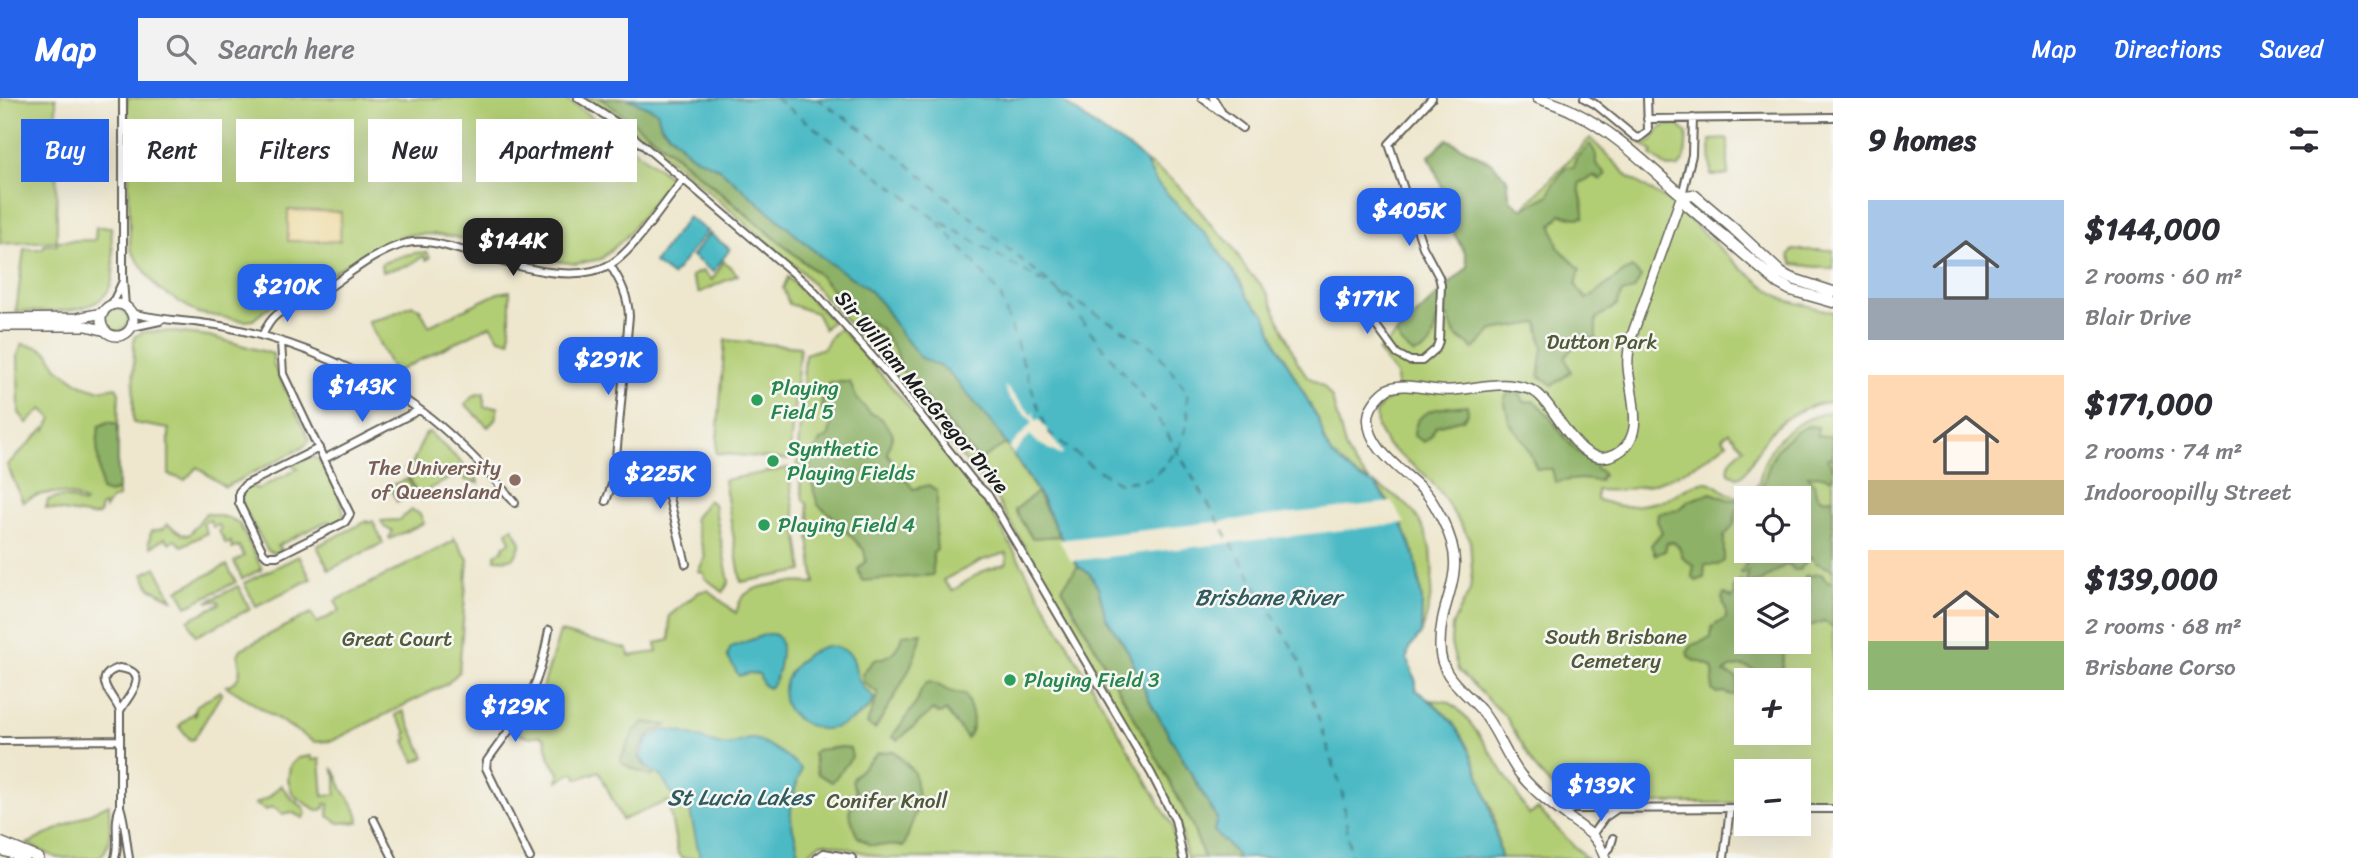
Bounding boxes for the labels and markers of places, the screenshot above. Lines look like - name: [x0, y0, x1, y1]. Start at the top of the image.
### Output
- pin: $405K: [1360, 188, 1458, 248]
- pin: $144K: [464, 218, 562, 278]
- pin: $210K: [238, 264, 336, 324]
- pin: $171K: [1318, 276, 1416, 336]
- pin: $291K: [559, 338, 657, 397]
- pin: $143K: [313, 364, 411, 424]
- place label: Playing Field 5: [771, 369, 839, 431]
- marker: Playing Field 5: [749, 392, 765, 408]
- place label: Synthetic Playing Fields: [787, 430, 916, 492]
- place label: The University of Queensland: [368, 449, 503, 511]
- pin: $225K: [611, 452, 709, 511]
- marker: Synthetic Playing Fields: [765, 453, 781, 469]
- marker: The University of Queensland: [507, 472, 523, 488]
- place label: Playing Field 4: [778, 506, 915, 544]
- marker: Playing Field 4: [756, 517, 772, 533]
- place label: Playing Field 3: [1024, 661, 1160, 699]
- marker: Playing Field 3: [1002, 672, 1018, 688]
- pin: $129K: [466, 684, 564, 744]
- pin: $139K: [1552, 764, 1650, 823]

